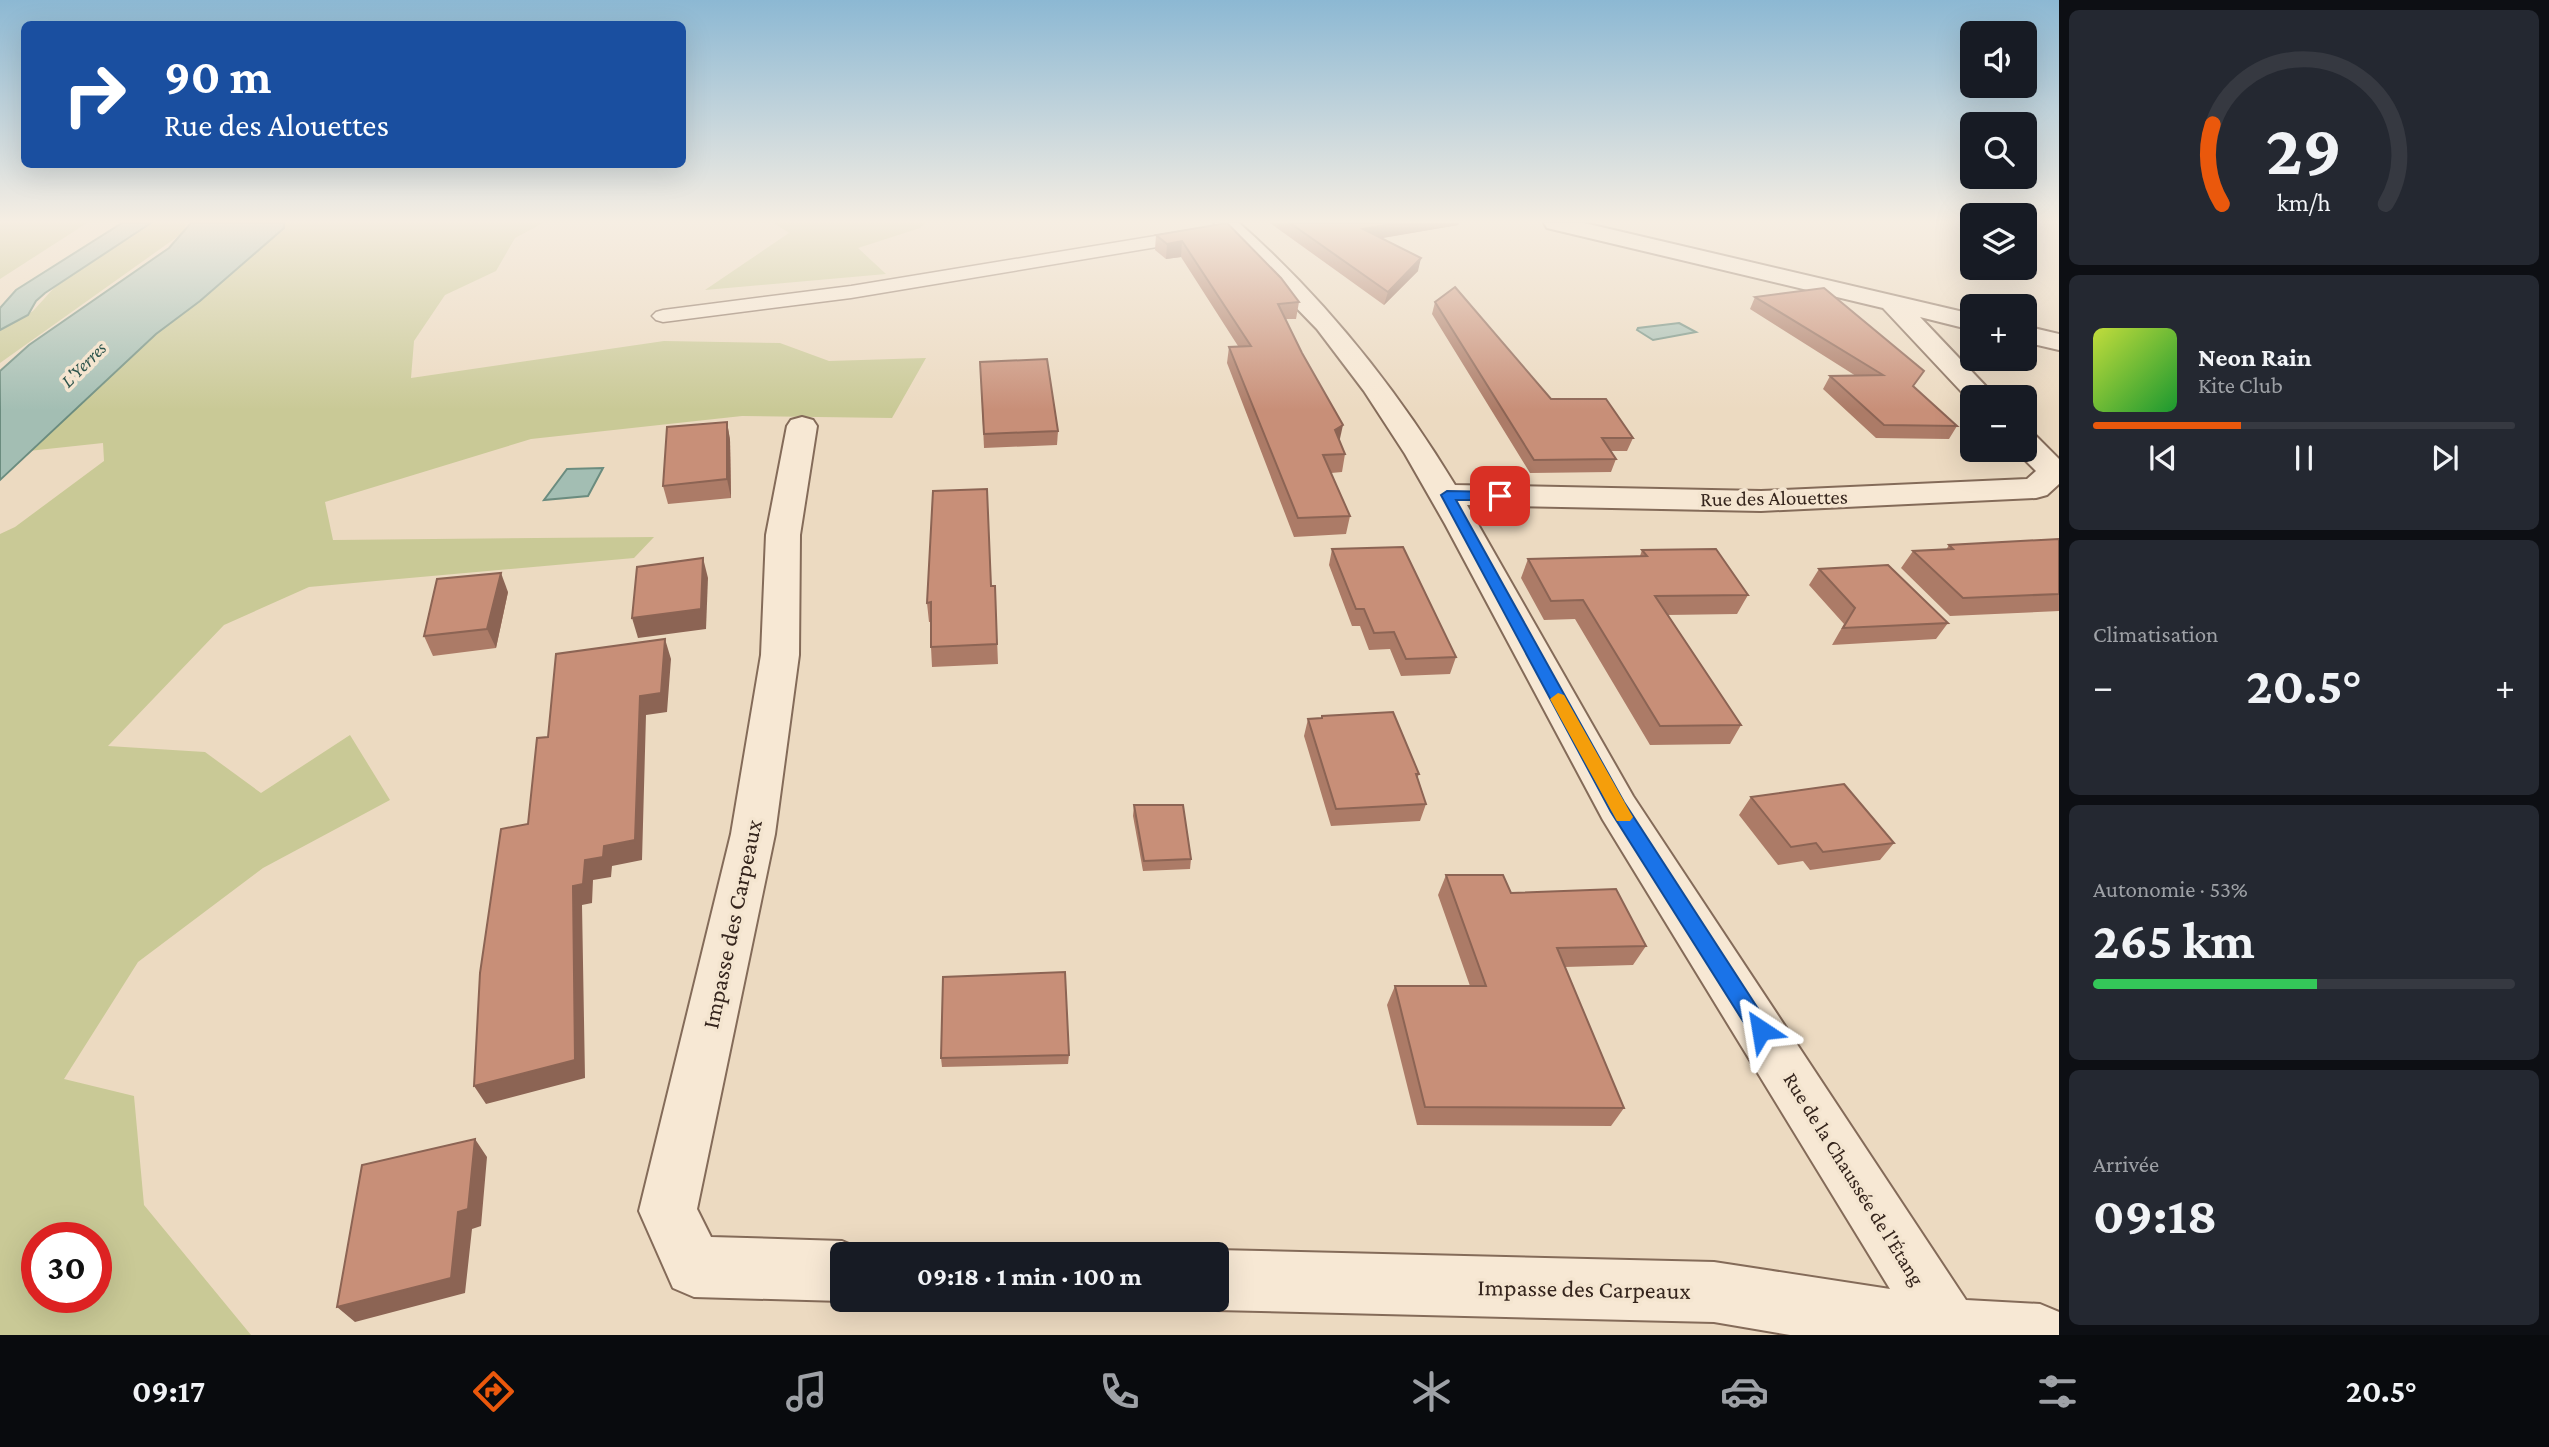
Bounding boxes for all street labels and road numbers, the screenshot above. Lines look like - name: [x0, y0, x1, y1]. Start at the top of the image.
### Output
- street label: Rue des Alouettes: [1700, 485, 1848, 511]
- street label: Impasse des Carpeaux: [696, 817, 767, 1031]
- street label: Rue de la Chaussée de l'Étang: [1779, 1068, 1929, 1290]
- street label: Impasse des Carpeaux: [1477, 1273, 1691, 1304]

